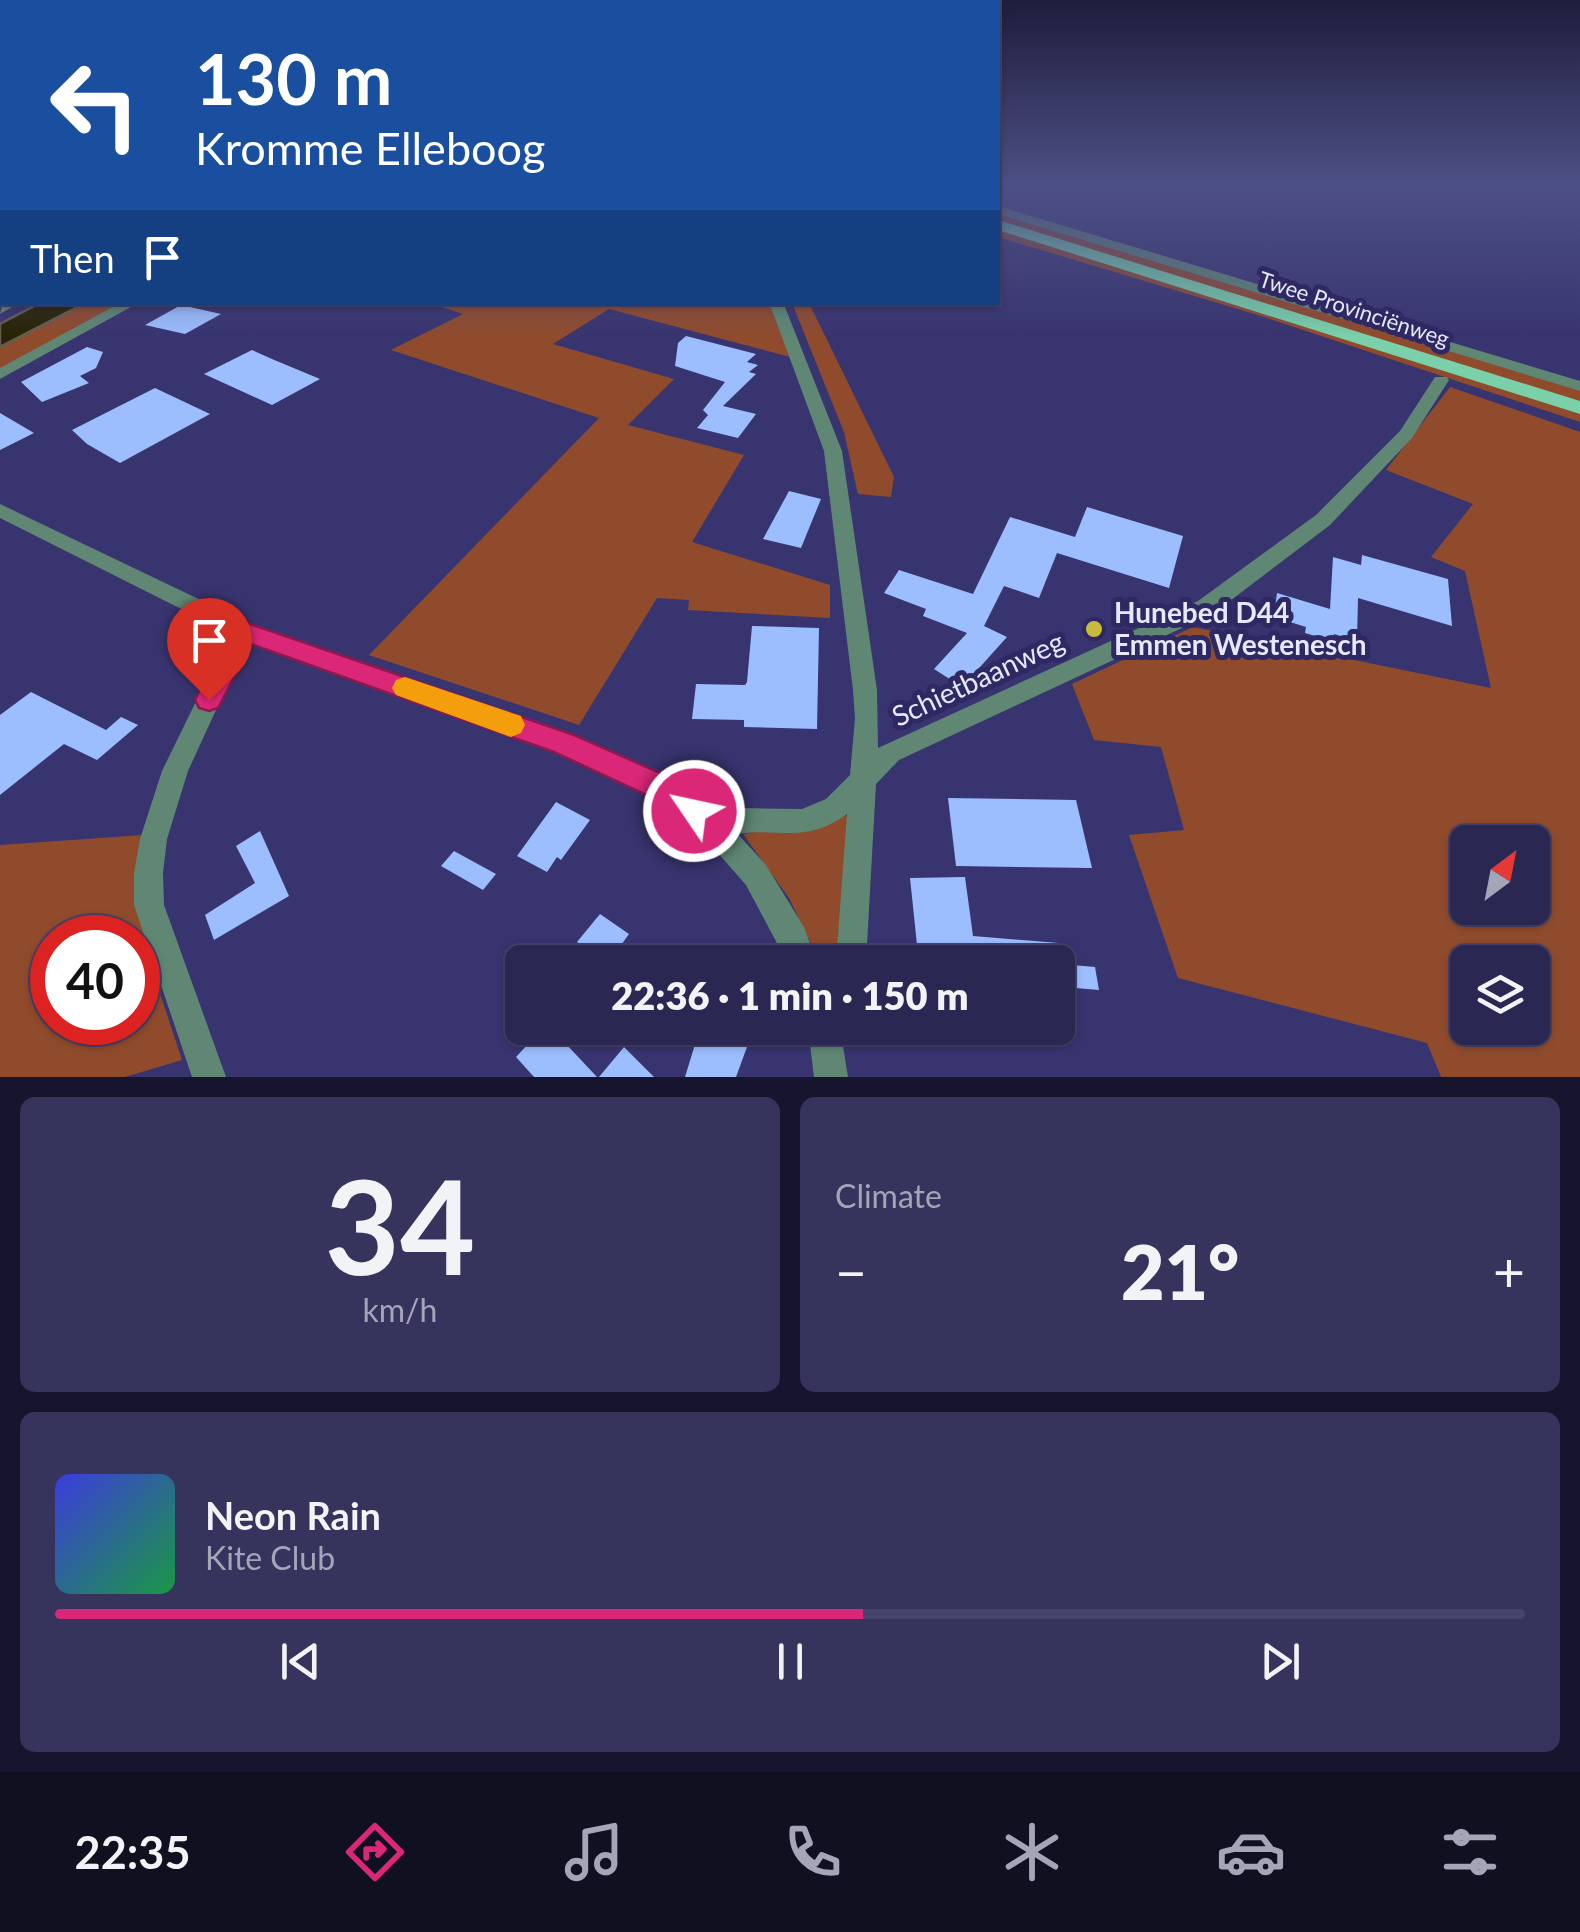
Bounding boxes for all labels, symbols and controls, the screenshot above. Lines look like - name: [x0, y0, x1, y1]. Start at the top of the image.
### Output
- text: 130 m: [195, 36, 392, 120]
- icon: left: [30, 40, 160, 170]
- text: Kromme Elleboog: [195, 121, 545, 175]
- icon: arrive: [135, 230, 190, 285]
- text: Then: [30, 235, 115, 281]
- street label: Twee Provinciënweg: [1256, 265, 1453, 352]
- place label: Hunebed D44 Emmen Westenesch: [1114, 595, 1367, 661]
- pin: [167, 598, 252, 701]
- icon: arrive: [182, 613, 237, 668]
- marker: Hunebed D44 Emmen Westenesch: [1083, 618, 1105, 640]
- street label: Schietbaanweg: [886, 623, 1069, 733]
- position arrow: [642, 759, 746, 863]
- north arrow: [1450, 825, 1550, 925]
- map controls: [1450, 825, 1550, 1045]
- speed limit sign: 40: [30, 915, 160, 1045]
- button: layers: [1450, 945, 1550, 1045]
- text: 22:36 · 1 min · 150 m: [611, 972, 969, 1018]
- text: 34: [325, 1147, 475, 1303]
- text: Climate: [835, 1176, 942, 1215]
- text: 21°: [1121, 1226, 1239, 1316]
- text: −: [835, 1238, 867, 1304]
- text: +: [1493, 1238, 1525, 1304]
- text: km/h: [363, 1290, 437, 1329]
- text: Neon Rain: [205, 1492, 381, 1538]
- text: Kite Club: [205, 1538, 335, 1577]
- icon: previous: [273, 1634, 328, 1689]
- icon: pause: [763, 1634, 818, 1689]
- icon: next: [1253, 1634, 1308, 1689]
- icon: directions: [340, 1817, 410, 1887]
- icon: music: [559, 1817, 629, 1887]
- icon: phone: [778, 1817, 848, 1887]
- icon: climate: [997, 1817, 1067, 1887]
- icon: car: [1216, 1817, 1286, 1887]
- icon: filters: [1435, 1817, 1505, 1887]
- text: 22:35: [75, 1825, 191, 1879]

